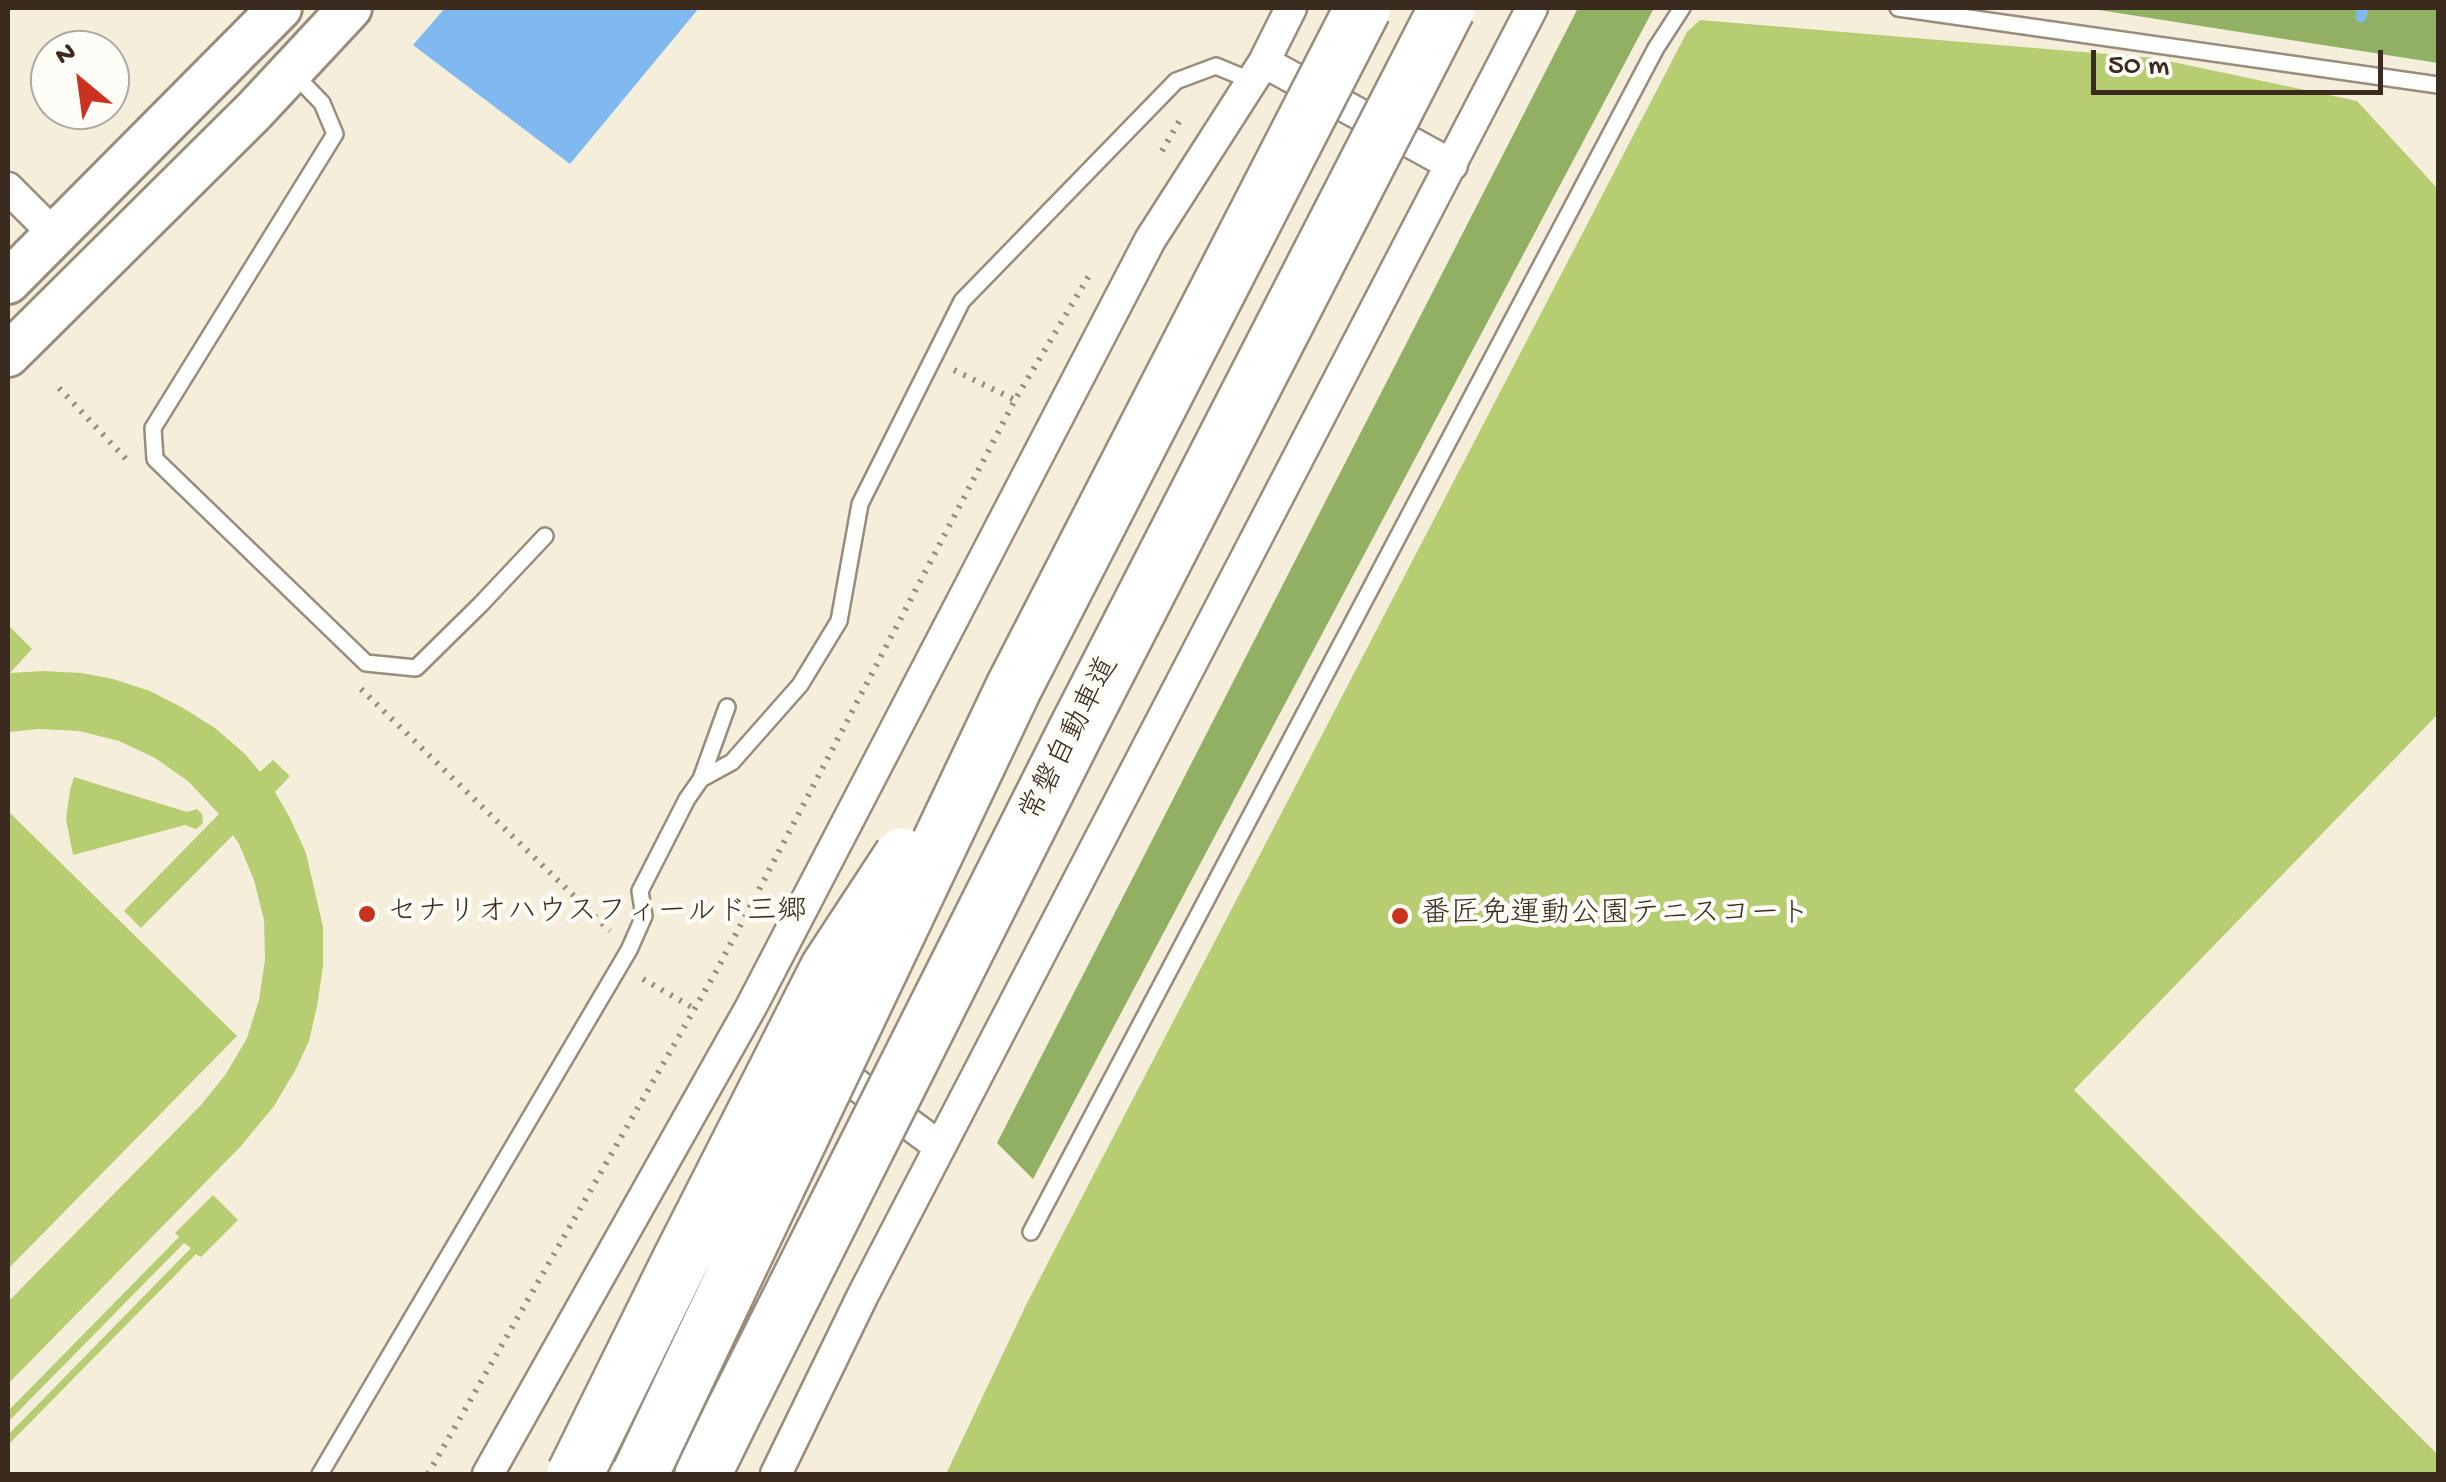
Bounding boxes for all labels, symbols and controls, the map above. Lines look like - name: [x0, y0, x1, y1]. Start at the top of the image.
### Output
- north arrow: [30, 30, 130, 130]
- scale bar: [2096, 30, 2388, 92]
- text: N: [50, 36, 82, 74]
- text: 50 m: [2108, 50, 2169, 85]
- street label: 常磐自動車道: [1015, 652, 1129, 828]
- place label: セナリオハウスフィールド三郷: [387, 896, 807, 932]
- place label: 番匠免運動公園テニスコート: [1420, 898, 1810, 934]
- marker: セナリオハウスフィールド三郷: [356, 903, 378, 925]
- marker: 番匠免運動公園テニスコート: [1389, 905, 1411, 927]

